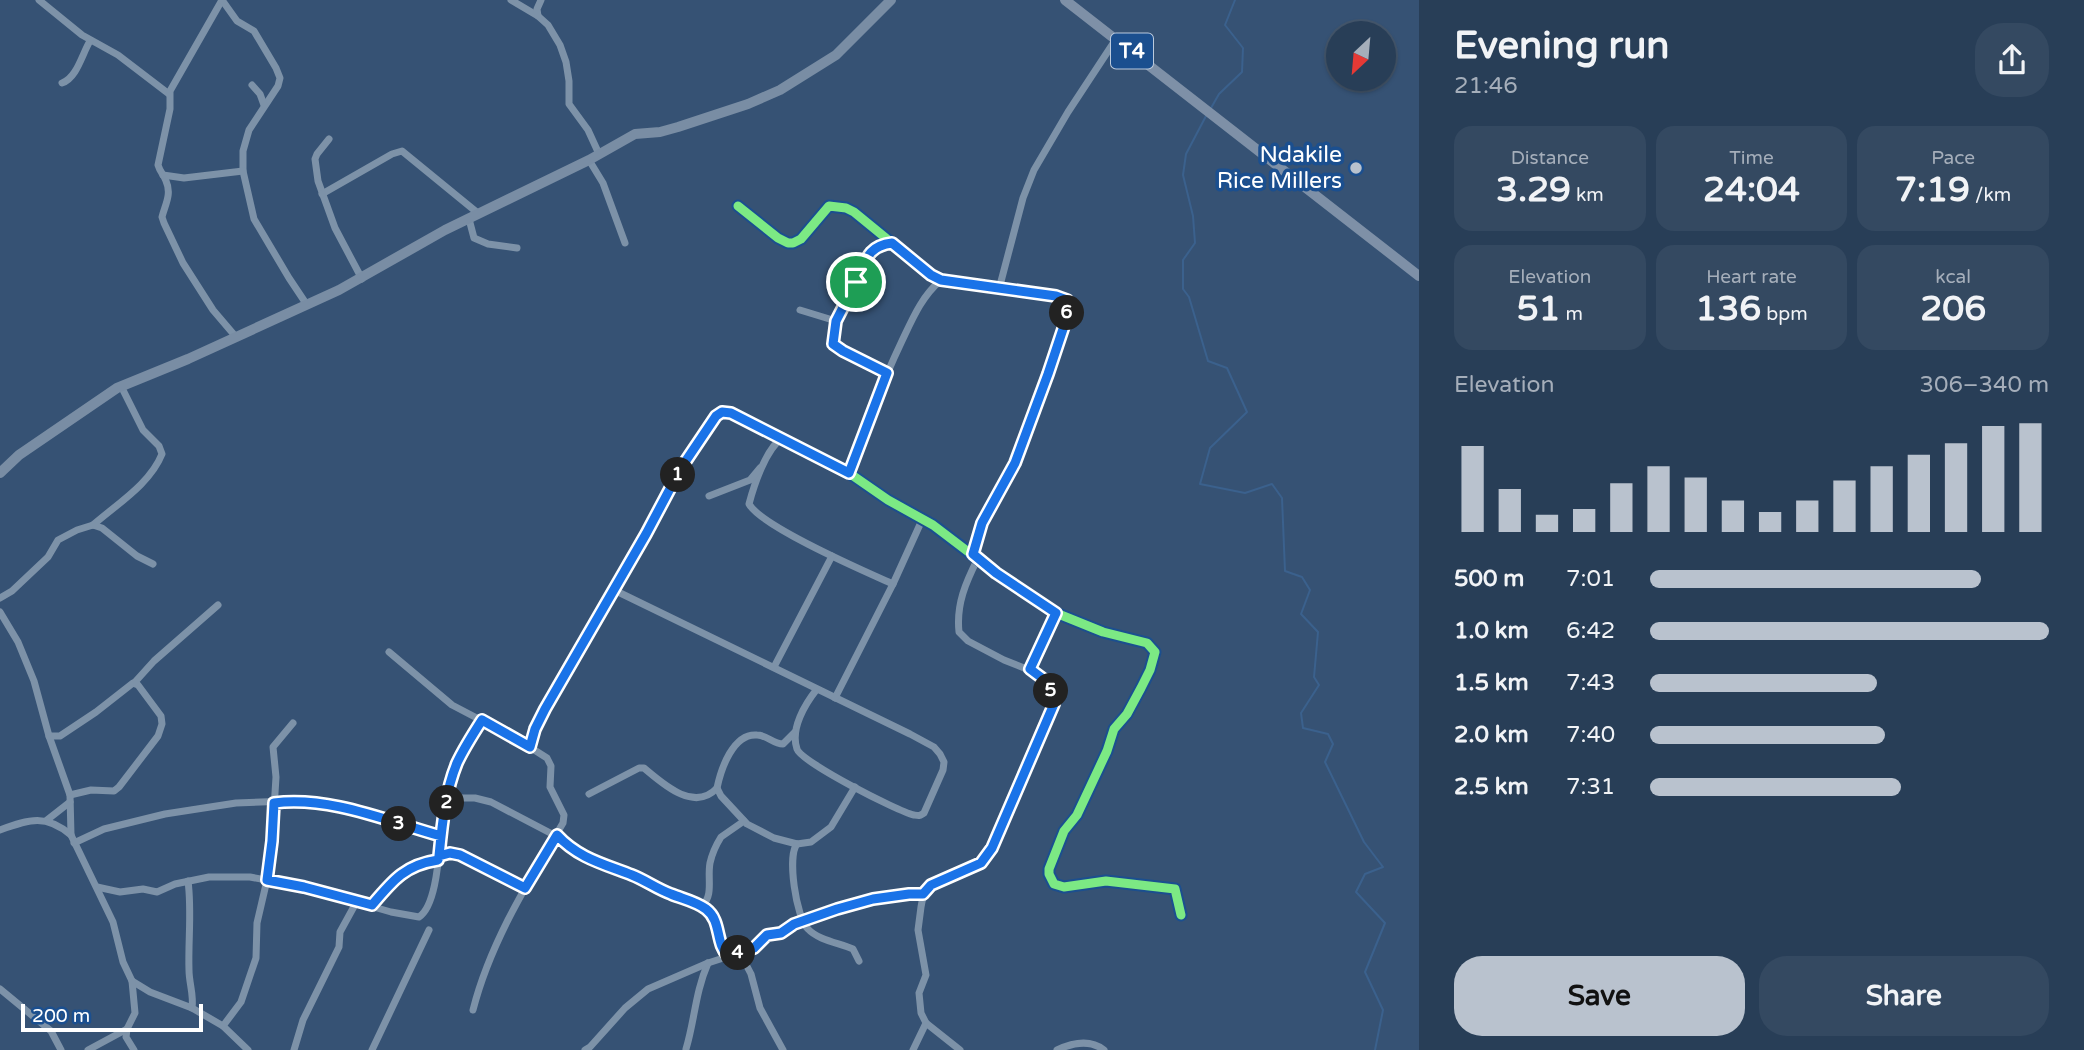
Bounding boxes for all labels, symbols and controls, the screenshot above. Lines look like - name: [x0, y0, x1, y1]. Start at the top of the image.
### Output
- north arrow: [1326, 21, 1396, 91]
- map controls: [1326, 21, 1396, 91]
- text: Evening run: [1454, 23, 1669, 69]
- button: share: [1975, 23, 2049, 97]
- road number: T4: [1111, 34, 1153, 68]
- text: 21:46: [1454, 72, 1518, 100]
- place label: Ndakile Rice Millers: [1217, 141, 1342, 195]
- text: Distance: [1511, 147, 1589, 169]
- text: Time: [1729, 147, 1774, 169]
- text: Pace: [1931, 147, 1975, 169]
- marker: Ndakile Rice Millers: [1348, 160, 1364, 176]
- text: 3.29: [1496, 169, 1571, 211]
- text: 24:04: [1703, 169, 1800, 211]
- text: 7:19: [1895, 169, 1970, 211]
- text: km: [1571, 184, 1604, 206]
- text: /km: [1970, 184, 2011, 206]
- pin: [826, 252, 886, 312]
- icon: arrive: [837, 263, 875, 301]
- text: Elevation: [1508, 266, 1591, 288]
- text: Heart rate: [1706, 266, 1797, 288]
- text: kcal: [1935, 266, 1971, 288]
- text: 51: [1517, 288, 1561, 330]
- text: 136: [1695, 288, 1761, 330]
- text: 206: [1920, 288, 1986, 330]
- pin: 6: [1050, 296, 1084, 330]
- text: 6: [1061, 301, 1072, 323]
- text: m: [1561, 303, 1583, 325]
- text: bpm: [1761, 303, 1808, 325]
- text: Elevation: [1454, 371, 1555, 399]
- text: 306–340 m: [1920, 371, 2049, 399]
- pin: 1: [660, 458, 696, 492]
- text: 1: [672, 463, 683, 485]
- text: 500 m: [1454, 565, 1524, 593]
- text: 7:01: [1566, 565, 1615, 593]
- text: 1.0 km: [1454, 617, 1529, 645]
- text: 6:42: [1566, 617, 1615, 645]
- text: 1.5 km: [1454, 669, 1529, 697]
- text: 7:43: [1566, 669, 1615, 697]
- pin: 5: [1034, 674, 1068, 708]
- text: 5: [1045, 679, 1056, 701]
- text: 2.0 km: [1454, 721, 1529, 749]
- text: 7:40: [1566, 721, 1615, 749]
- text: 2.5 km: [1454, 773, 1529, 801]
- text: 7:31: [1566, 773, 1615, 801]
- pin: 2: [430, 786, 464, 820]
- text: 2: [441, 791, 452, 813]
- pin: 3: [382, 806, 416, 842]
- text: 3: [393, 812, 404, 834]
- pin: 4: [720, 936, 756, 970]
- text: 4: [732, 941, 743, 963]
- button: Save: [1454, 956, 1745, 1036]
- button: Share: [1759, 956, 2049, 1036]
- scale bar: [21, 1001, 203, 1033]
- text: 200 m: [32, 1005, 90, 1027]

